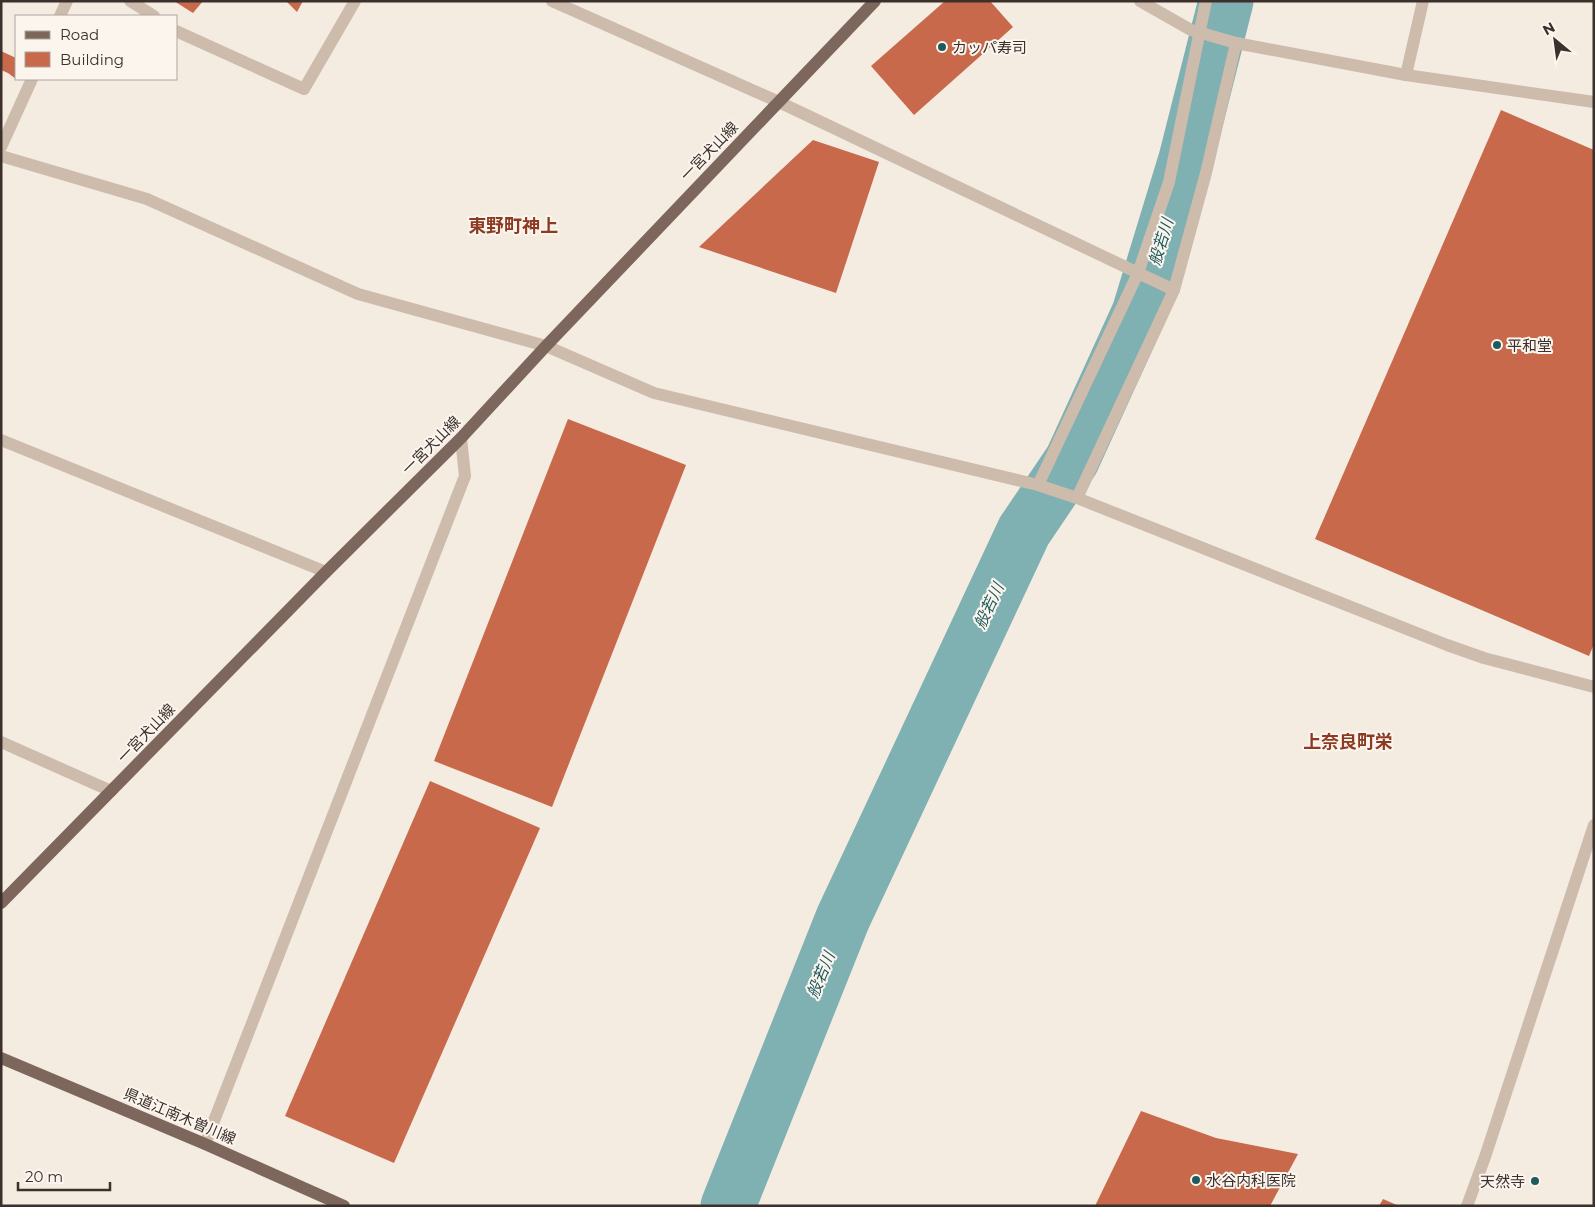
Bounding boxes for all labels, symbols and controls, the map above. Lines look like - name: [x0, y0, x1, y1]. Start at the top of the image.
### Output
- legend: [15, 15, 178, 80]
- north arrow: [1530, 15, 1580, 65]
- text: N: [1539, 18, 1558, 39]
- text: Road: [60, 25, 99, 44]
- place label: カッパ寿司: [952, 38, 1027, 57]
- marker: カッパ寿司: [936, 41, 948, 53]
- text: Building: [60, 50, 124, 69]
- street label: 一宮犬山線: [676, 117, 742, 185]
- water label: 般若川: [1145, 214, 1178, 268]
- district label: 東野町神上: [468, 215, 558, 237]
- place label: 平和堂: [1507, 336, 1552, 355]
- marker: 平和堂: [1491, 339, 1503, 351]
- street label: 一宮犬山線: [398, 412, 464, 478]
- water label: 般若川: [970, 578, 1009, 632]
- street label: 一宮犬山線: [113, 699, 179, 767]
- district label: 上奈良町栄: [1303, 731, 1393, 753]
- water label: 般若川: [803, 947, 840, 1001]
- street label: 県道江南木曽川線: [121, 1084, 239, 1148]
- scale bar: [18, 1160, 110, 1192]
- text: 20 m: [25, 1167, 63, 1186]
- place label: 水谷内科医院: [1206, 1171, 1296, 1190]
- place label: 天然寺: [1480, 1172, 1525, 1191]
- marker: 水谷内科医院: [1190, 1174, 1202, 1186]
- marker: 天然寺: [1529, 1175, 1541, 1187]

